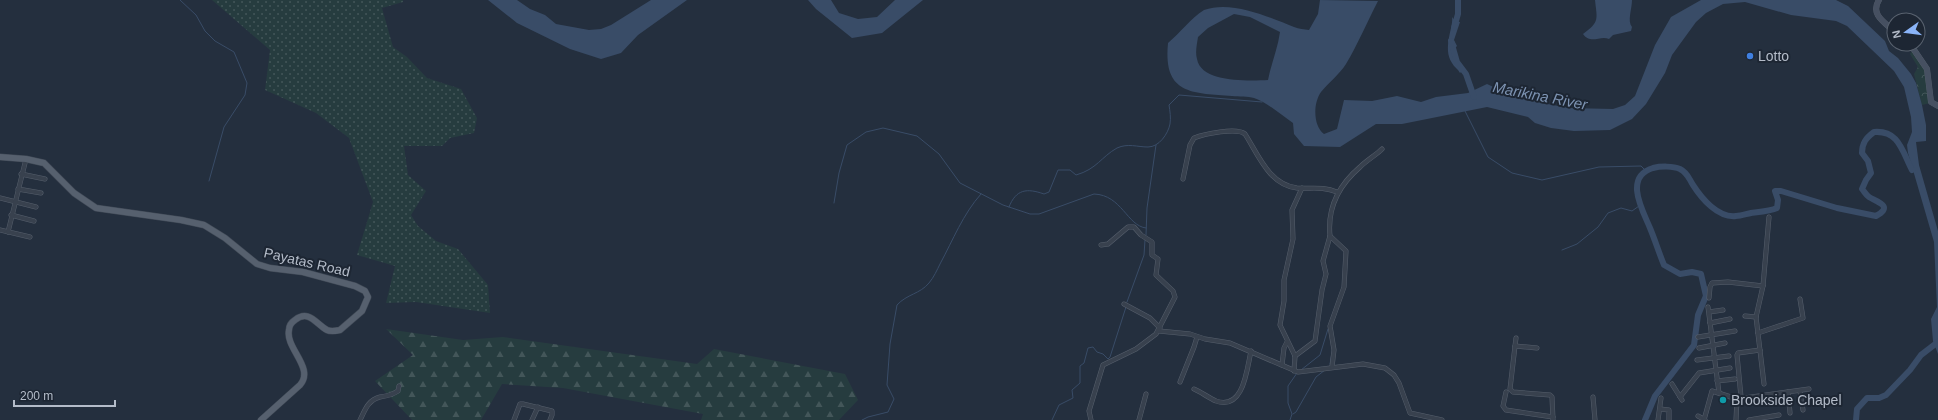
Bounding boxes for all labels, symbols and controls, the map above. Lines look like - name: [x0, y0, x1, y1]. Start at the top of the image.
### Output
- north arrow: [1886, 12, 1926, 52]
- text: N: [1890, 29, 1903, 40]
- place label: Lotto: [1758, 48, 1789, 64]
- marker: Lotto: [1745, 51, 1755, 61]
- water label: Marikina River: [1491, 78, 1590, 113]
- street label: Payatas Road: [262, 244, 352, 280]
- scale bar: [14, 382, 115, 408]
- text: 200 m: [20, 389, 53, 403]
- place label: Brookside Chapel: [1731, 392, 1842, 408]
- marker: Brookside Chapel: [1718, 395, 1728, 405]

